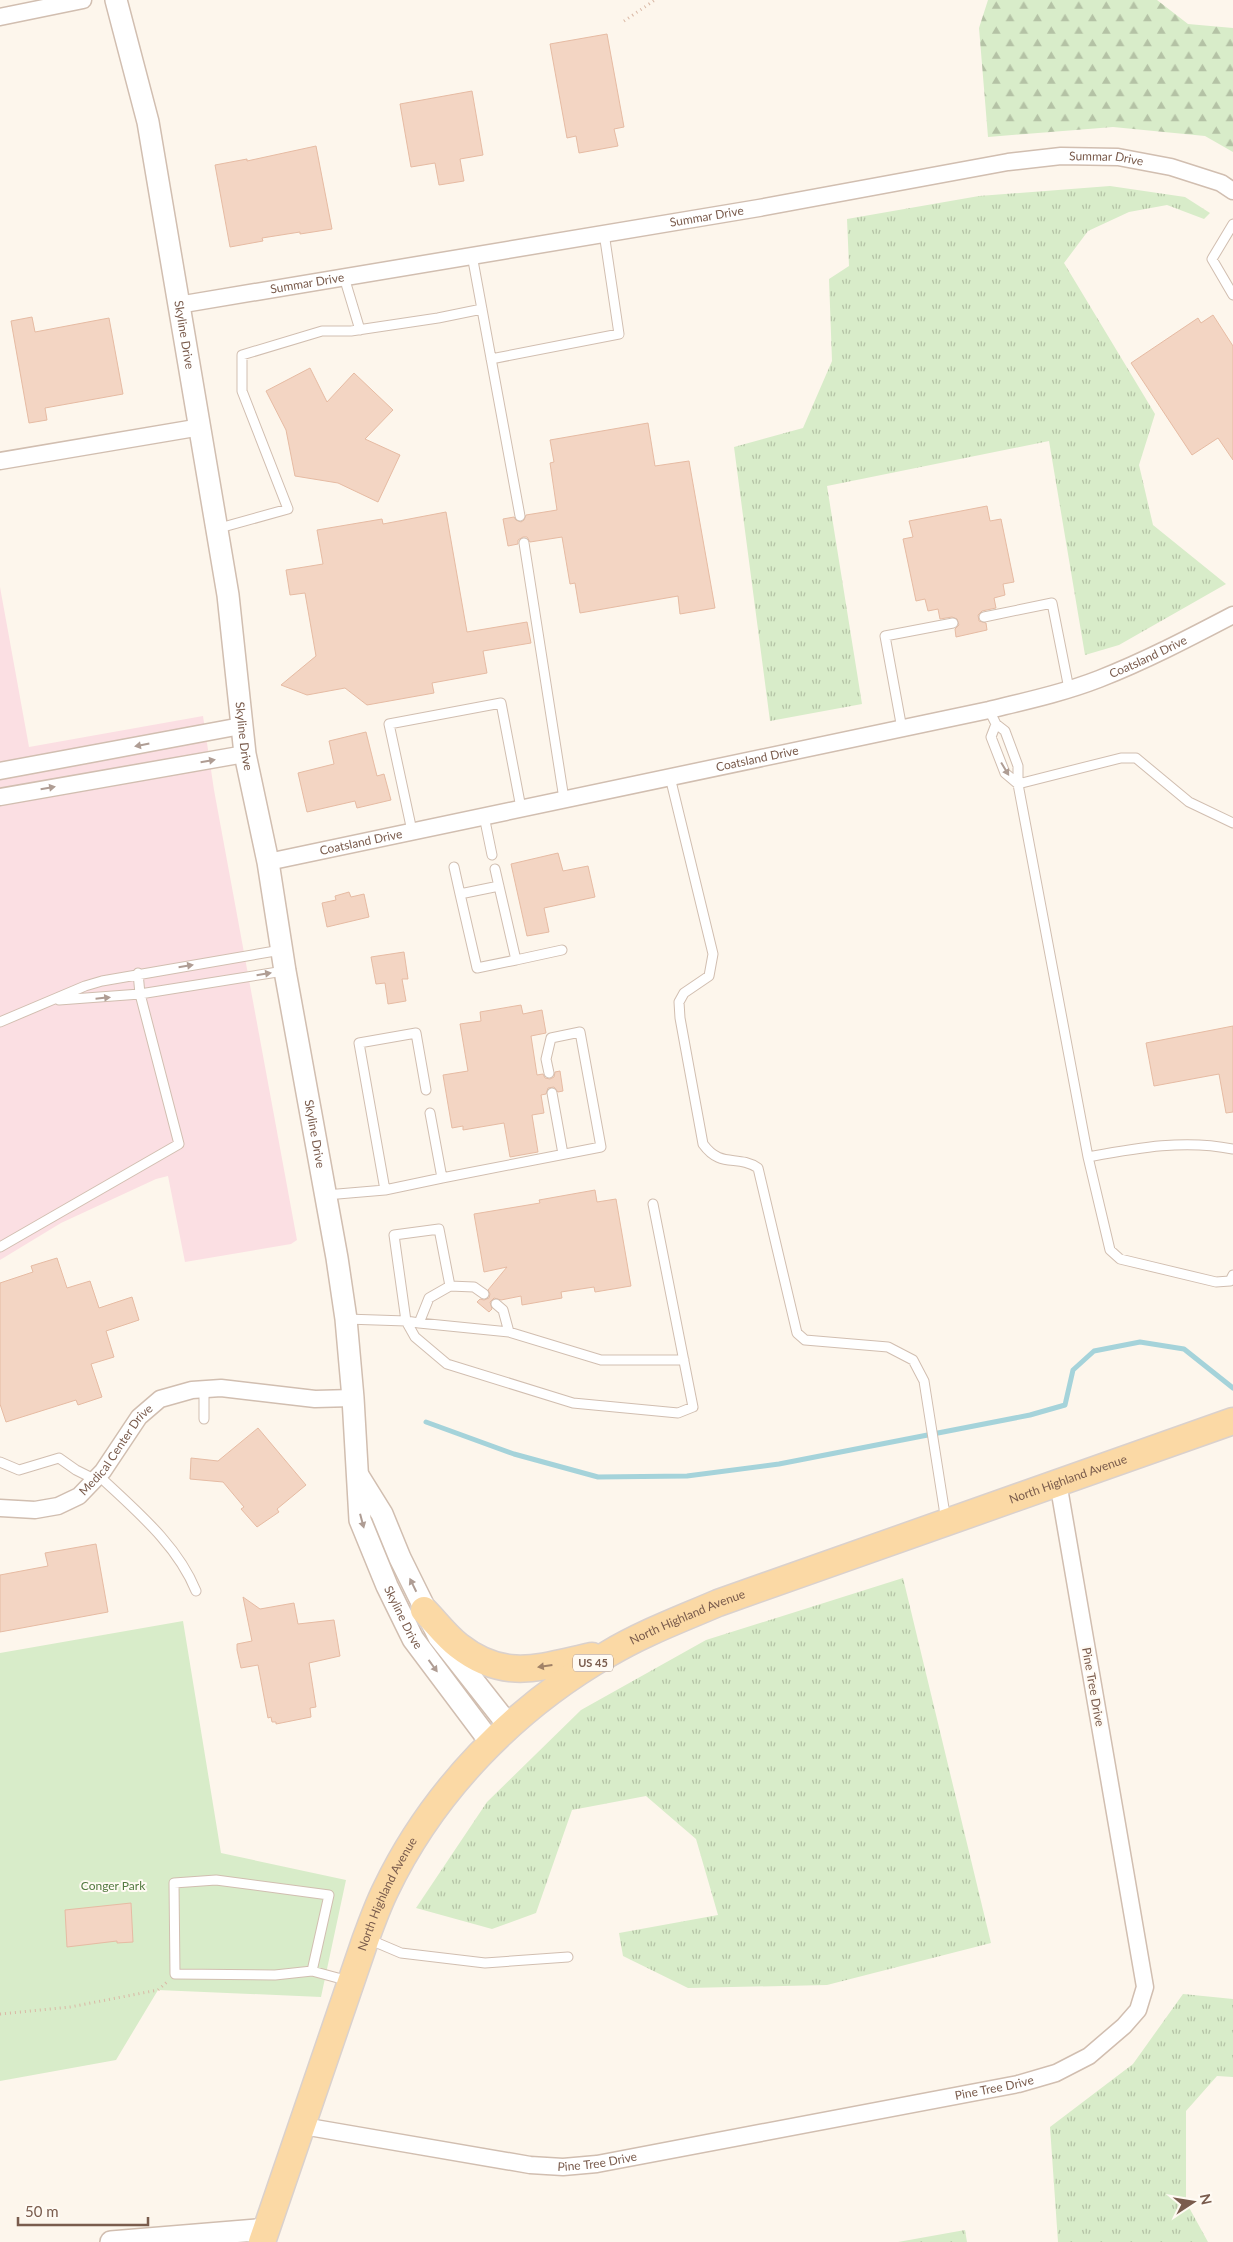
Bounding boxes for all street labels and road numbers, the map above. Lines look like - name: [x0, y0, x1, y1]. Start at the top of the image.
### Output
- street label: Summar Drive: [1069, 148, 1145, 169]
- street label: Summar Drive: [669, 203, 745, 230]
- street label: Summar Drive: [269, 269, 345, 296]
- street label: Skyline Drive: [171, 299, 198, 370]
- street label: Coatsland Drive: [1107, 632, 1189, 681]
- street label: Skyline Drive: [232, 701, 256, 772]
- street label: Coatsland Drive: [714, 742, 800, 774]
- street label: Coatsland Drive: [318, 826, 404, 858]
- street label: Skyline Drive: [301, 1098, 329, 1169]
- street label: Medical Center Drive: [76, 1401, 156, 1498]
- street label: North Highland Avenue: [1007, 1451, 1129, 1506]
- street label: Skyline Drive: [381, 1583, 426, 1652]
- street label: North Highland Avenue: [627, 1586, 747, 1648]
- street label: Pine Tree Drive: [1079, 1646, 1108, 1728]
- road number: US 45: [573, 1655, 613, 1672]
- street label: North Highland Avenue: [354, 1834, 420, 1953]
- street label: Pine Tree Drive: [954, 2072, 1035, 2103]
- street label: Pine Tree Drive: [557, 2149, 638, 2174]

